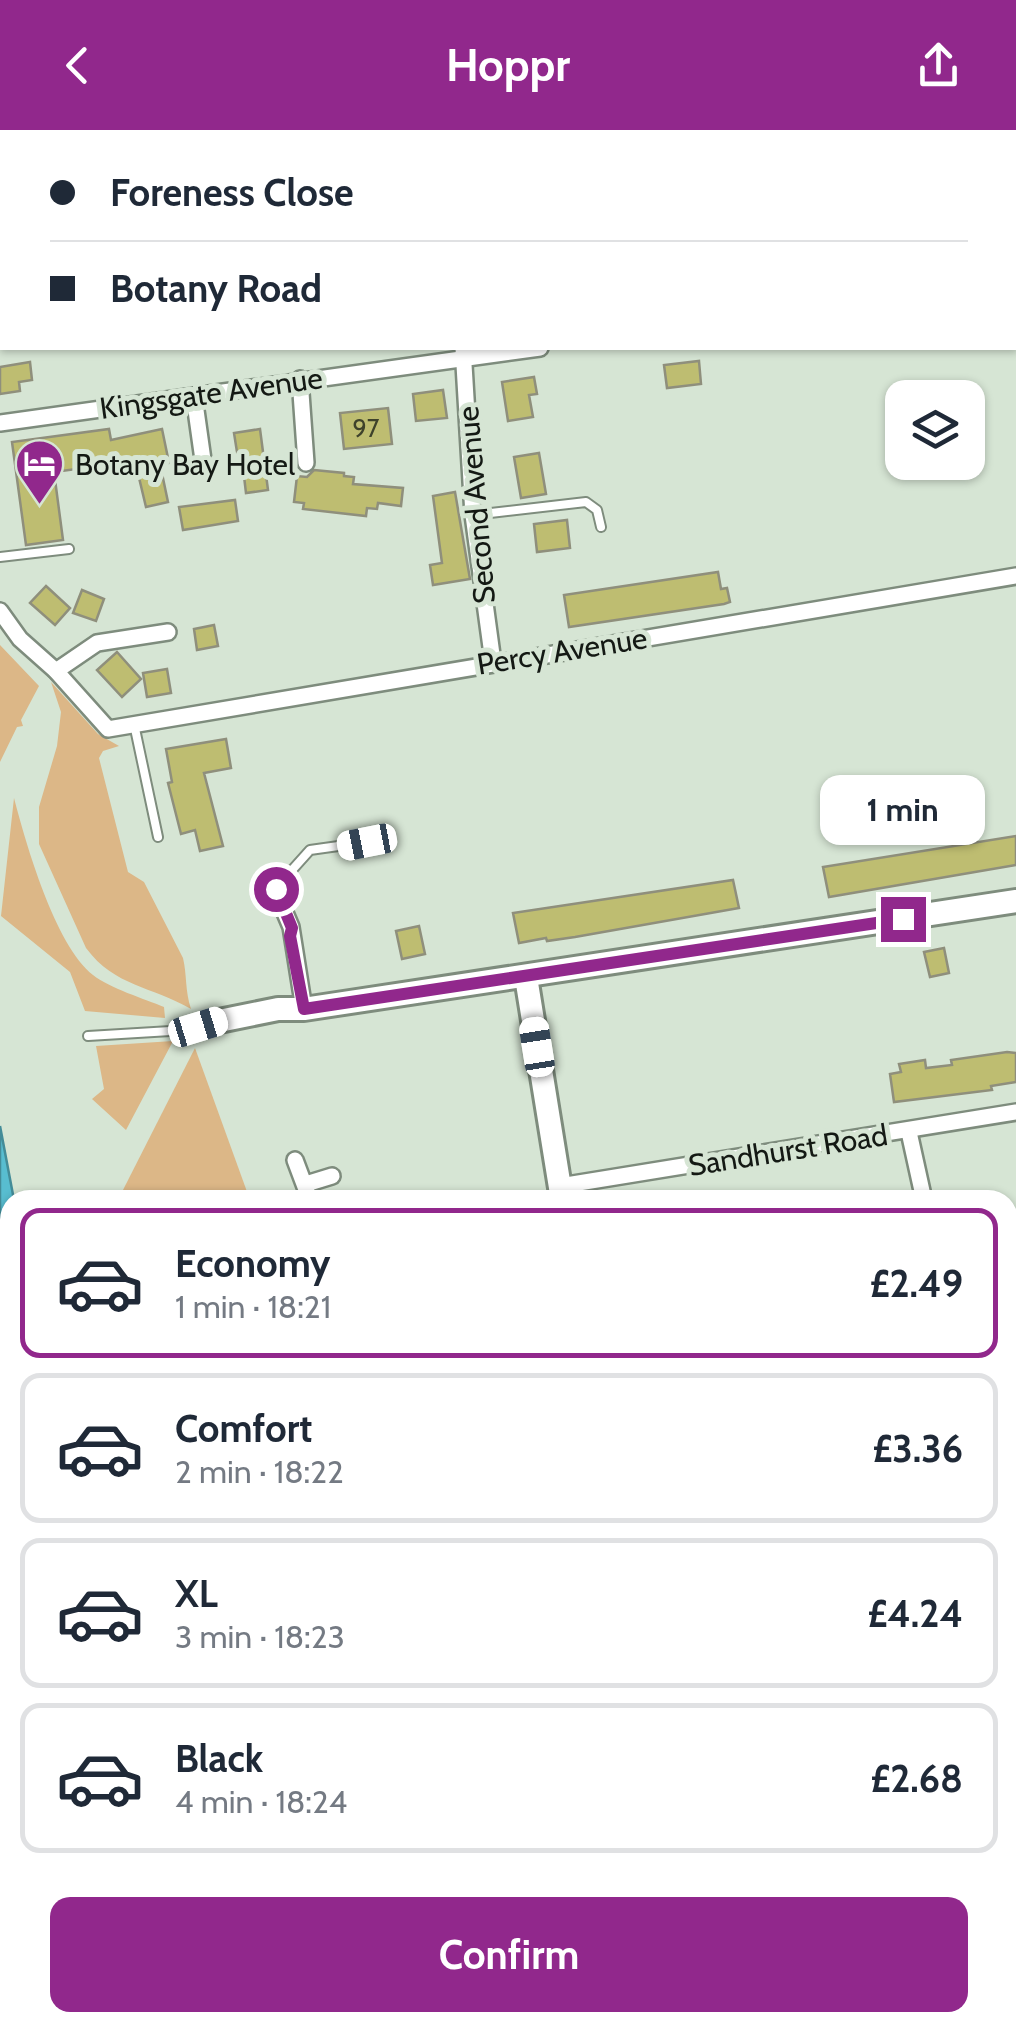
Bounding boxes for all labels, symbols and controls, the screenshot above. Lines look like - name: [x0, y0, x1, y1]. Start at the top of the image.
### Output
- icon: back: [50, 38, 105, 93]
- text: Hoppr: [446, 38, 570, 92]
- icon: share: [911, 38, 966, 93]
- text: Foreness Close: [110, 169, 354, 216]
- text: Botany Road: [110, 265, 322, 312]
- street label: Kingsgate Avenue: [97, 359, 325, 427]
- map controls: [885, 380, 985, 480]
- button: layers: [885, 380, 985, 480]
- street label: Second Avenue: [449, 405, 503, 605]
- house number: 97: [353, 413, 380, 443]
- hotel icon: Botany Bay Hotel: [14, 438, 66, 506]
- place label: Botany Bay Hotel: [75, 446, 295, 483]
- street label: Percy Avenue: [474, 619, 650, 683]
- callout: 1 min: [820, 774, 986, 844]
- text: 1 min: [866, 790, 939, 829]
- car: [335, 822, 399, 862]
- route start: [254, 867, 299, 912]
- route end: [881, 897, 926, 942]
- car: [165, 1004, 231, 1050]
- car: [517, 1015, 557, 1079]
- street label: Sandhurst Road: [686, 1116, 890, 1184]
- icon: car: [55, 1238, 145, 1328]
- text: Economy: [175, 1240, 330, 1287]
- text: £2.49: [870, 1260, 963, 1307]
- text: 1 min · 18:21: [175, 1287, 331, 1326]
- icon: car: [55, 1403, 145, 1493]
- text: Comfort: [175, 1405, 312, 1452]
- text: £3.36: [872, 1425, 963, 1472]
- text: 2 min · 18:22: [175, 1452, 344, 1491]
- icon: car: [55, 1568, 145, 1658]
- text: XL: [175, 1570, 218, 1617]
- text: £4.24: [868, 1590, 963, 1637]
- text: 3 min · 18:23: [175, 1617, 345, 1656]
- icon: car: [55, 1733, 145, 1823]
- text: Black: [175, 1735, 263, 1782]
- text: £2.68: [870, 1755, 963, 1802]
- text: 4 min · 18:24: [175, 1782, 347, 1821]
- button: Confirm: [50, 1897, 968, 2012]

